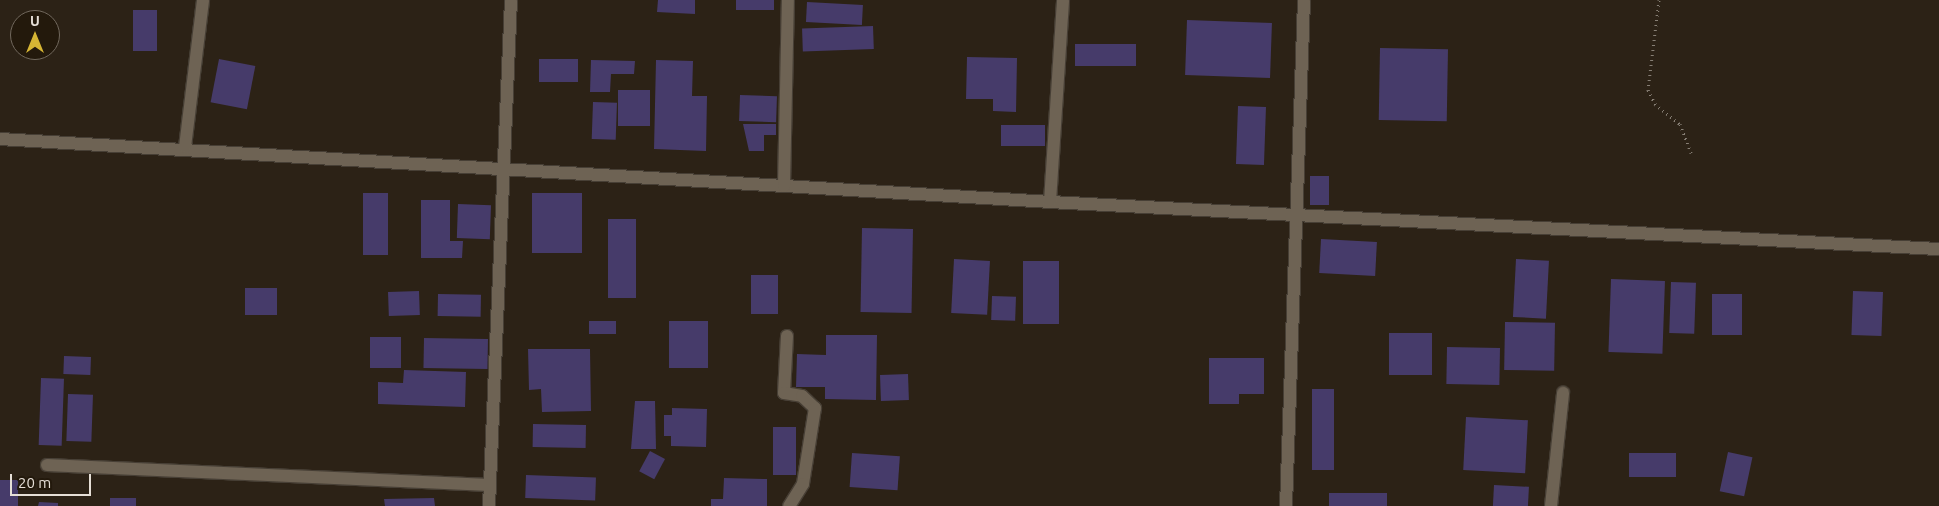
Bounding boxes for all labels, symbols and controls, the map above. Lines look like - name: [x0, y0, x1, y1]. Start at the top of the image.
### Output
- north arrow: [10, 10, 60, 60]
- text: U: [30, 13, 40, 29]
- scale bar: [12, 464, 94, 496]
- text: 20 m: [18, 474, 51, 491]

